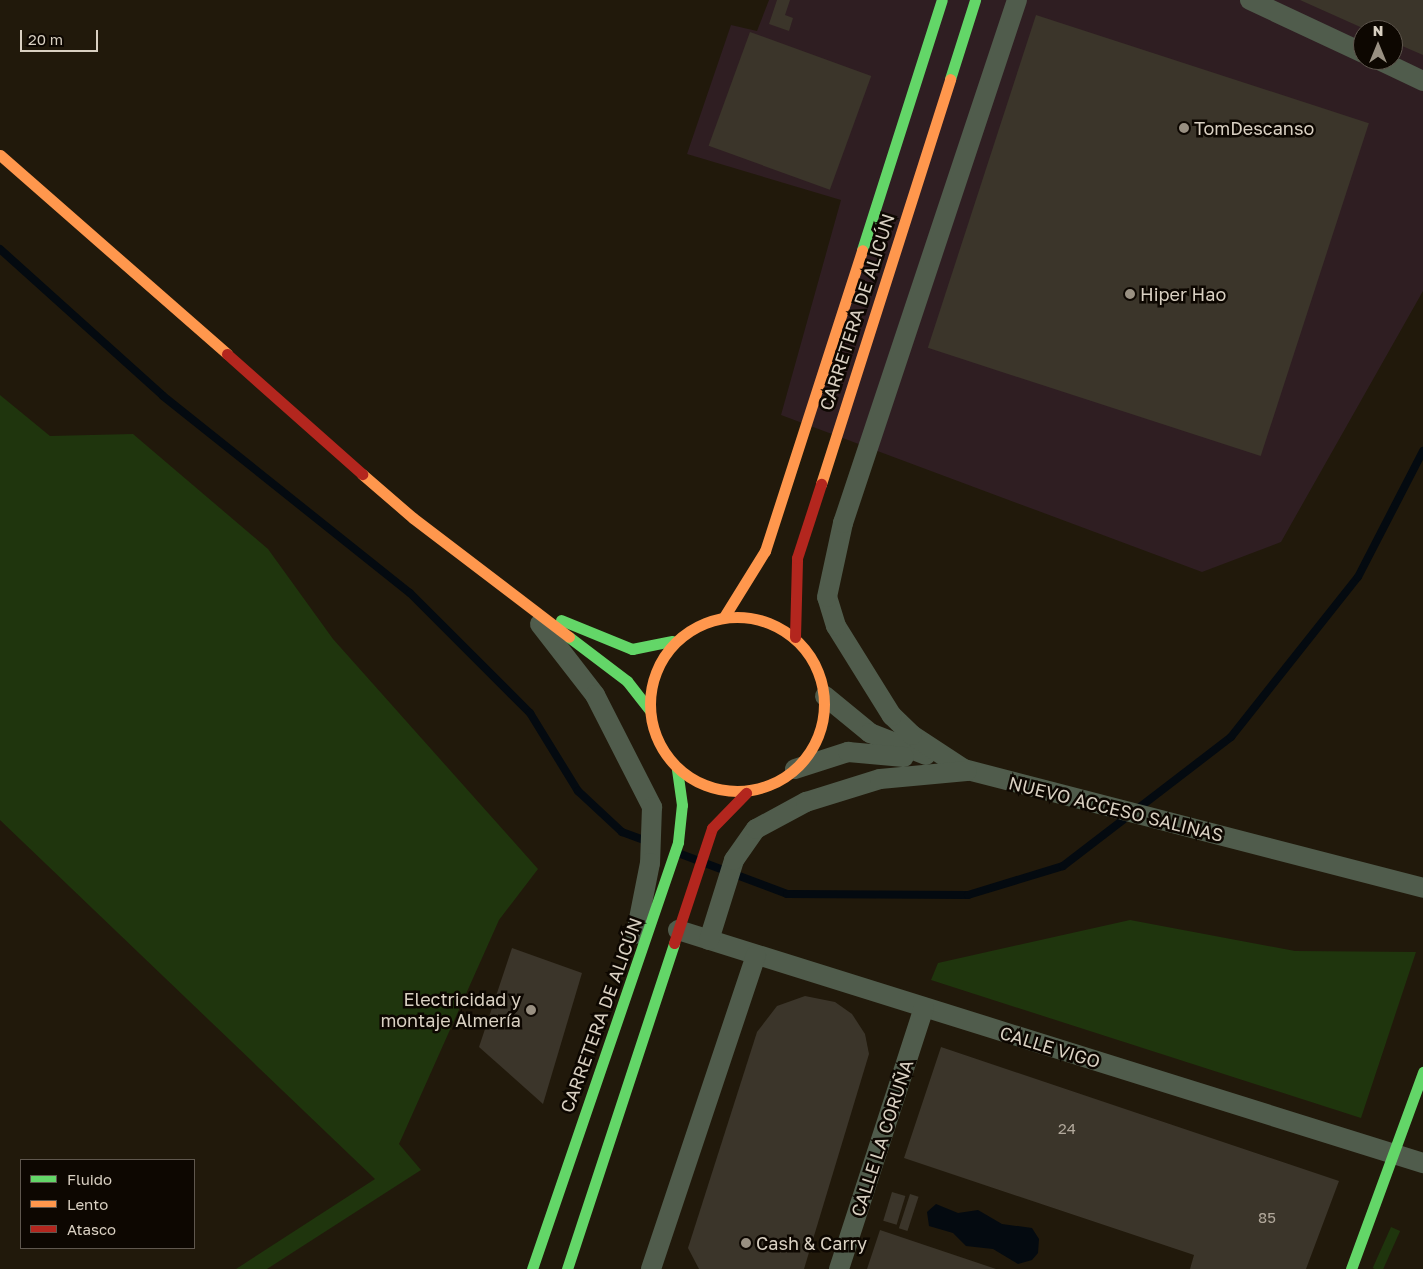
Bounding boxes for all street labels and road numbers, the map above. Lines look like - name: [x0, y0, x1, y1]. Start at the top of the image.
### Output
- street label: CARRETERA DE ALICÚN: [815, 211, 899, 413]
- street label: NUEVO ACCESO SALINAS: [1006, 772, 1226, 846]
- street label: CARRETERA DE ALICÚN: [556, 915, 646, 1115]
- street label: CALLE VIGO: [997, 1022, 1103, 1072]
- street label: CALLE LA CORUÑA: [846, 1057, 918, 1219]

